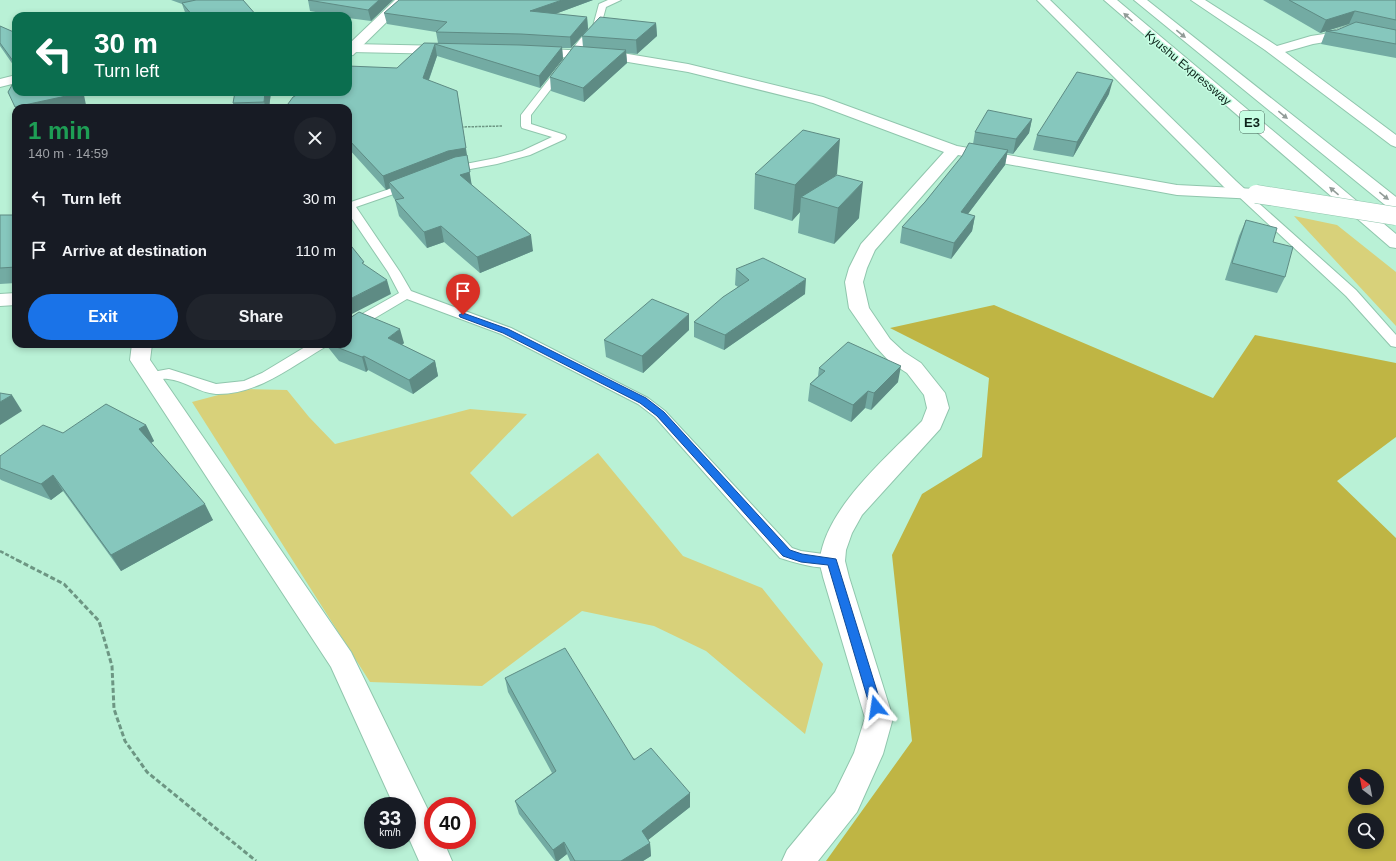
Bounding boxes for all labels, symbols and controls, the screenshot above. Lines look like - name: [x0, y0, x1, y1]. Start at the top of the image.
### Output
- one-way arrow: [1123, 12, 1133, 21]
- icon: left: [28, 28, 80, 80]
- text: 30 m: [94, 28, 158, 59]
- street label: Kyushu Expressway: [1142, 28, 1234, 108]
- one-way arrow: [1175, 30, 1186, 38]
- text: Turn left: [94, 61, 159, 81]
- road number: E3: [1240, 111, 1264, 133]
- one-way arrow: [1277, 111, 1288, 119]
- text: 1 min: [28, 117, 91, 144]
- button: close: [294, 117, 336, 159]
- text: 140 m · 14:59: [28, 146, 108, 161]
- icon: left: [28, 187, 50, 209]
- one-way arrow: [1329, 187, 1339, 196]
- text: Turn left: [62, 190, 121, 207]
- text: 30 m: [303, 190, 336, 207]
- one-way arrow: [1379, 192, 1390, 200]
- icon: arrive: [28, 239, 50, 261]
- text: Arrive at destination: [62, 242, 207, 259]
- text: 110 m: [295, 242, 336, 259]
- pin: [446, 274, 480, 315]
- icon: arrive: [452, 280, 474, 302]
- button: Exit: [28, 294, 178, 340]
- button: Share: [186, 294, 336, 340]
- position arrow: [855, 686, 897, 728]
- north arrow: [1348, 769, 1384, 805]
- map controls: [1348, 769, 1384, 849]
- speed limit sign: 40: [424, 797, 476, 849]
- text: 33: [379, 807, 401, 829]
- button: search: [1348, 813, 1384, 849]
- text: km/h: [379, 827, 401, 838]

